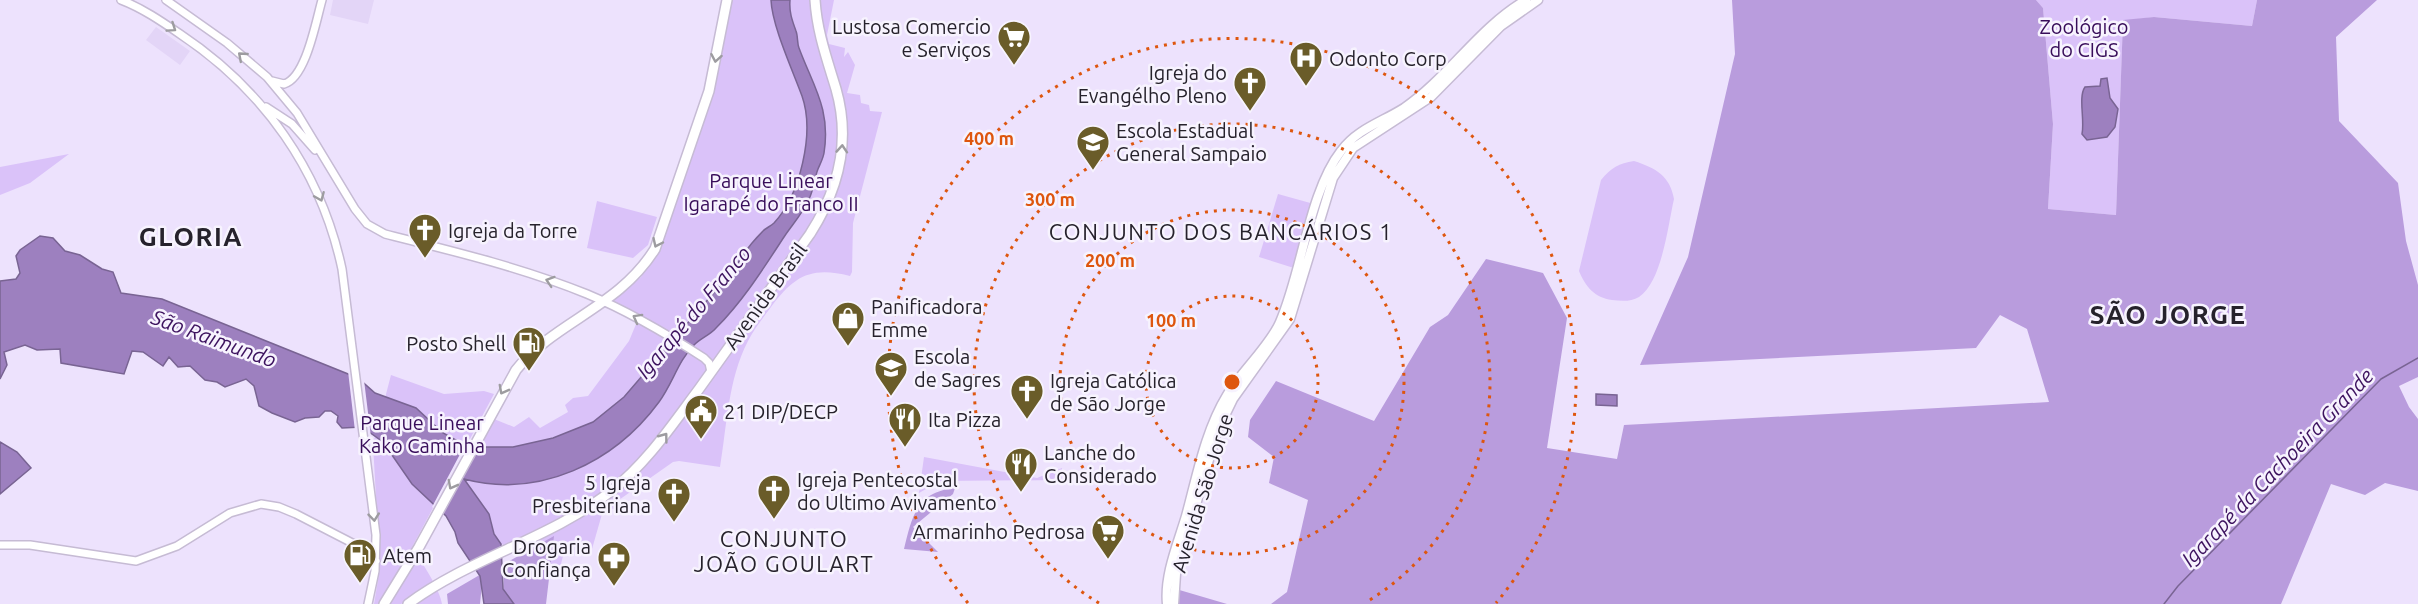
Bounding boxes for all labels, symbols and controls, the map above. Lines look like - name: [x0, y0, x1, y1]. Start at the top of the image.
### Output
- place label: Lustosa Comercio e Serviços: [832, 15, 991, 61]
- park label: Zoológico do CIGS: [2040, 15, 2128, 61]
- supermarket icon: Lustosa Comercio e Serviços: [996, 19, 1032, 66]
- one-way arrow: [165, 21, 176, 32]
- hospital icon: Odonto Corp: [1288, 40, 1324, 87]
- place label: Odonto Corp: [1329, 47, 1447, 70]
- one-way arrow: [238, 52, 249, 63]
- one-way arrow: [711, 53, 723, 62]
- place label: Igreja do Evangélho Pleno: [1078, 61, 1227, 107]
- church icon: Igreja do Evangélho Pleno: [1232, 65, 1268, 112]
- place label: Escola Estadual General Sampaio: [1116, 119, 1267, 165]
- school or university icon: Escola Estadual General Sampaio: [1075, 124, 1111, 171]
- text: 400 m: [964, 128, 1014, 148]
- one-way arrow: [835, 144, 848, 153]
- park label: Parque Linear Igarapé do Franco II: [683, 169, 859, 215]
- text: 300 m: [1025, 189, 1075, 209]
- one-way arrow: [313, 190, 325, 201]
- church icon: Igreja da Torre: [407, 212, 443, 259]
- district label: CONJUNTO DOS BANCÁRIOS 1: [1049, 218, 1393, 244]
- place label: Igreja da Torre: [448, 219, 578, 242]
- district label: GLORIA: [139, 222, 243, 251]
- one-way arrow: [653, 237, 665, 248]
- street label: Avenida Brasil: [719, 238, 811, 354]
- water label: Igarapé do Franco: [631, 241, 755, 383]
- text: 200 m: [1085, 250, 1135, 270]
- one-way arrow: [545, 276, 556, 289]
- place label: Panificadora Emme: [871, 295, 983, 341]
- shop icon: Panificadora Emme: [830, 300, 866, 347]
- district label: SÃO JORGE: [2090, 300, 2246, 329]
- water label: São Raimundo: [147, 304, 280, 372]
- text: 100 m: [1146, 310, 1196, 330]
- one-way arrow: [633, 314, 643, 325]
- fuel station icon: Posto Shell: [511, 325, 547, 372]
- place label: Posto Shell: [406, 332, 506, 355]
- place label: Escola de Sagres: [914, 345, 1001, 391]
- school or university icon: Escola de Sagres: [873, 350, 909, 397]
- water label: Igarapé da Cachoeira Grande: [2176, 363, 2378, 571]
- place label: Igreja Católica de São Jorge: [1050, 369, 1177, 415]
- centre of rings: [1222, 372, 1242, 392]
- church icon: Igreja Católica de São Jorge: [1009, 373, 1045, 420]
- one-way arrow: [499, 384, 510, 394]
- public building icon: 21 DIP/DECP: [683, 393, 719, 440]
- place label: 21 DIP/DECP: [724, 400, 838, 423]
- restaurant icon: Ita Pizza: [887, 401, 923, 448]
- place label: Ita Pizza: [928, 408, 1001, 431]
- park label: Parque Linear Kako Caminha: [359, 411, 485, 457]
- street label: Avenida São Jorge: [1167, 411, 1237, 575]
- one-way arrow: [657, 432, 668, 443]
- place label: Lanche do Considerado: [1044, 441, 1157, 487]
- restaurant icon: Lanche do Considerado: [1003, 446, 1039, 493]
- place label: Igreja Pentecostal do Ultimo Avivamento: [797, 468, 997, 514]
- place label: 5 Igreja Presbiteriana: [532, 471, 651, 517]
- church icon: Igreja Pentecostal do Ultimo Avivamento: [756, 473, 792, 520]
- church icon: 5 Igreja Presbiteriana: [656, 476, 692, 523]
- one-way arrow: [448, 478, 459, 489]
- one-way arrow: [367, 512, 380, 522]
- supermarket icon: Armarinho Pedrosa: [1090, 513, 1126, 560]
- place label: Armarinho Pedrosa: [913, 520, 1085, 543]
- district label: CONJUNTO JOÃO GOULART: [694, 526, 874, 576]
- place label: Drogaria Confiança: [502, 535, 591, 581]
- fuel station icon: Atem: [342, 537, 378, 584]
- pharmacy icon: Drogaria Confiança: [596, 540, 632, 587]
- place label: Atem: [383, 544, 432, 567]

